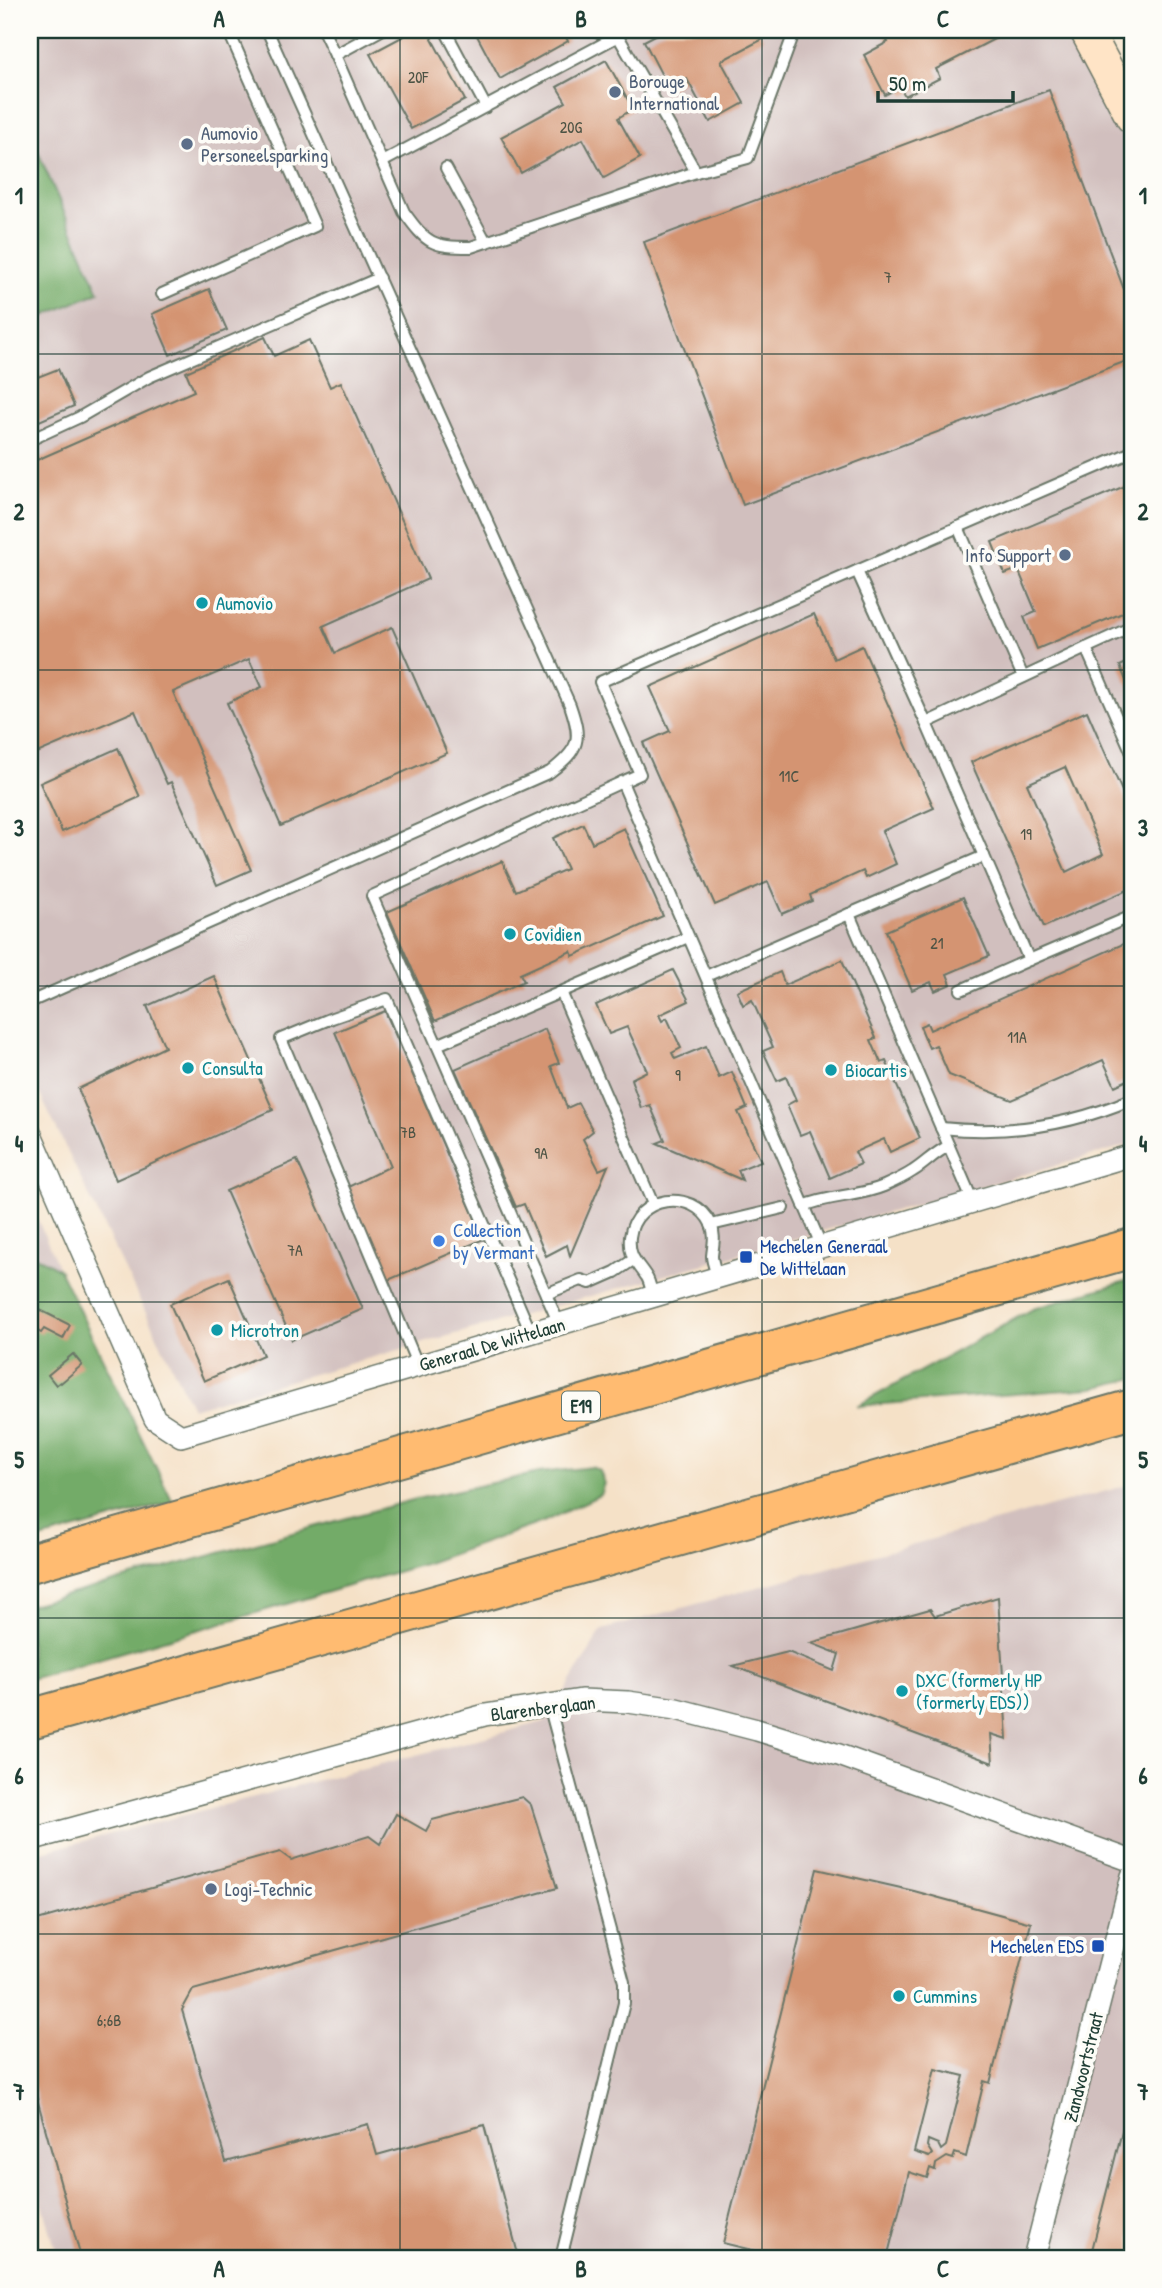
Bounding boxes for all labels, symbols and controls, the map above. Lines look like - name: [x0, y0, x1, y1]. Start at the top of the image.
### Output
- text: A: [213, 3, 225, 34]
- text: B: [575, 3, 587, 34]
- text: C: [937, 3, 949, 34]
- scale bar: [878, 60, 1013, 104]
- house number: 20F: [408, 66, 429, 88]
- place label: Borouge International: [629, 68, 720, 116]
- text: 50 m: [889, 69, 926, 98]
- marker: Borouge International: [607, 84, 623, 100]
- house number: 20G: [560, 116, 582, 138]
- place label: Aumovio Personeelsparking: [201, 120, 328, 168]
- marker: Aumovio Personeelsparking: [179, 136, 195, 152]
- text: 1: [15, 180, 23, 211]
- text: 1: [1139, 180, 1147, 211]
- house number: 7: [884, 266, 892, 288]
- text: 2: [14, 496, 25, 527]
- text: 2: [1138, 496, 1149, 527]
- place label: Info Support: [965, 542, 1051, 568]
- marker: Info Support: [1057, 547, 1073, 563]
- place label: Aumovio: [216, 590, 273, 616]
- marker: Aumovio: [194, 595, 210, 611]
- house number: 11C: [779, 765, 799, 787]
- text: 3: [14, 812, 24, 843]
- text: 3: [1138, 812, 1148, 843]
- house number: 19: [1020, 823, 1032, 845]
- place label: Covidien: [524, 921, 582, 947]
- marker: Covidien: [502, 926, 518, 942]
- house number: 21: [930, 932, 944, 954]
- house number: 11A: [1007, 1026, 1027, 1048]
- place label: Consulta: [202, 1055, 263, 1081]
- place label: Biocartis: [845, 1057, 907, 1083]
- marker: Consulta: [180, 1060, 196, 1076]
- marker: Biocartis: [823, 1062, 839, 1078]
- house number: 9: [675, 1064, 681, 1086]
- house number: 7B: [400, 1121, 416, 1143]
- text: 4: [15, 1128, 24, 1159]
- text: 4: [1139, 1128, 1148, 1159]
- house number: 9A: [534, 1142, 548, 1164]
- place label: Collection by Vermant: [453, 1217, 535, 1265]
- marker: Collection by Vermant: [431, 1233, 447, 1249]
- place label: Mechelen Generaal De Wittelaan: [760, 1233, 888, 1281]
- house number: 7A: [287, 1239, 303, 1261]
- marker: Mechelen Generaal De Wittelaan: [738, 1249, 754, 1265]
- street label: Generaal De Wittelaan: [416, 1311, 568, 1377]
- place label: Microtron: [231, 1317, 299, 1343]
- marker: Microtron: [209, 1322, 225, 1338]
- road number: E19: [562, 1392, 600, 1420]
- text: 5: [14, 1444, 24, 1475]
- text: 5: [1138, 1444, 1148, 1475]
- place label: DXC (formerly HP (formerly EDS)): [916, 1667, 1043, 1715]
- marker: DXC (formerly HP (formerly EDS)): [894, 1683, 910, 1699]
- street label: Blarenberglaan: [489, 1689, 597, 1727]
- text: 6: [14, 1760, 24, 1791]
- text: 6: [1138, 1760, 1148, 1791]
- place label: Logi-Technic: [225, 1876, 313, 1902]
- marker: Logi-Technic: [203, 1881, 219, 1897]
- place label: Mechelen EDS: [991, 1933, 1084, 1959]
- marker: Mechelen EDS: [1090, 1938, 1106, 1954]
- place label: Cummins: [913, 1983, 977, 2009]
- marker: Cummins: [891, 1988, 907, 2004]
- house number: 6;6B: [97, 2009, 121, 2031]
- street label: Zandvoortstraat: [1057, 2009, 1109, 2125]
- text: 7: [12, 2076, 25, 2107]
- text: 7: [1136, 2076, 1149, 2107]
- text: A: [213, 2253, 225, 2284]
- text: B: [575, 2253, 587, 2284]
- text: C: [937, 2253, 949, 2284]

